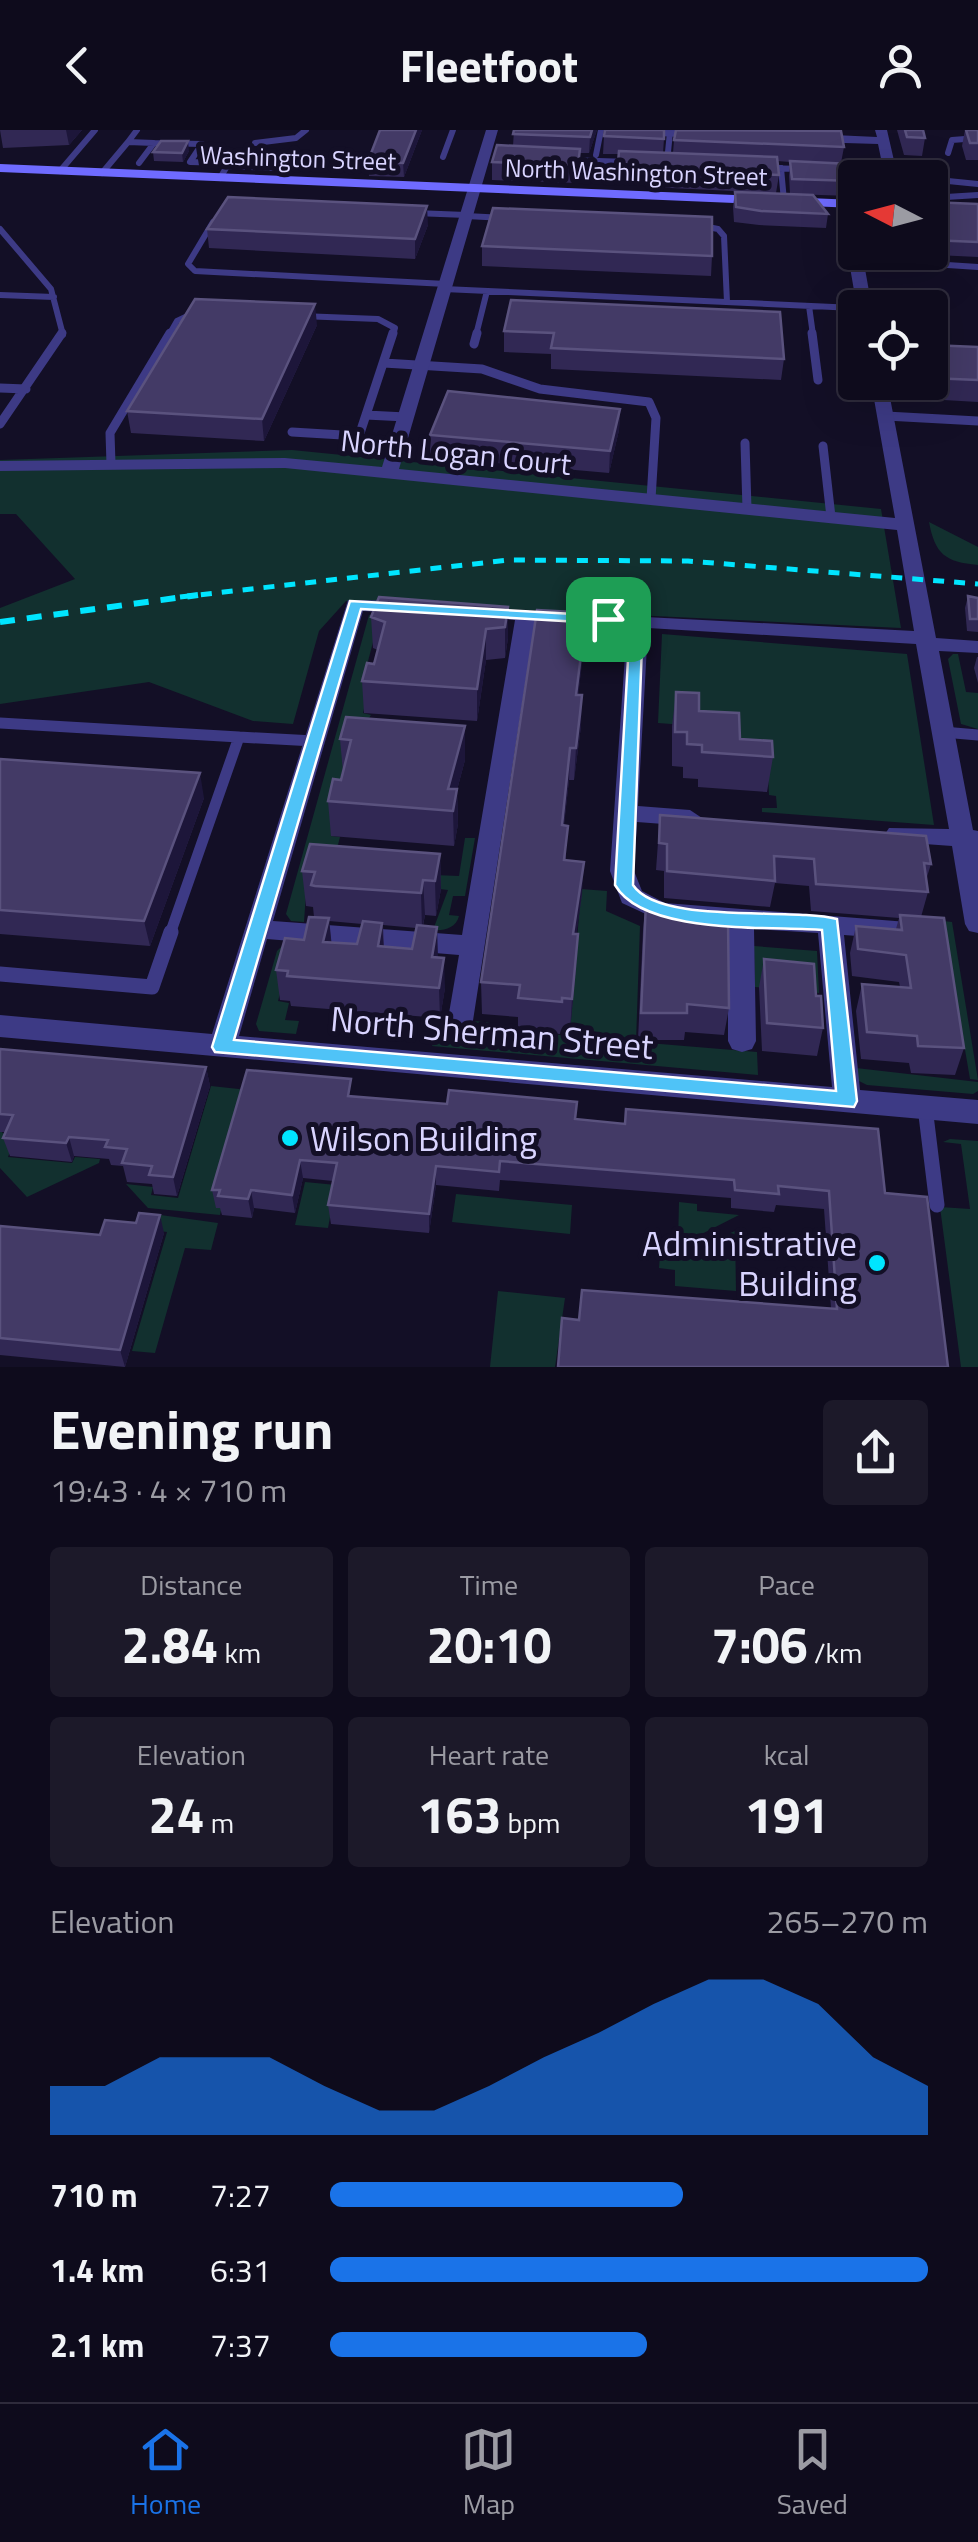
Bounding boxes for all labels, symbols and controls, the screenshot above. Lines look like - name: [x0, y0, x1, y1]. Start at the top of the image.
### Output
- text: Fleetfoot: [400, 31, 578, 99]
- icon: back: [50, 38, 105, 93]
- icon: person: [873, 38, 928, 93]
- street label: Washington Street: [199, 136, 397, 180]
- street label: North Washington Street: [504, 148, 768, 196]
- north arrow: [838, 160, 948, 270]
- map controls: [838, 160, 948, 400]
- button: locate: [838, 290, 948, 400]
- street label: North Logan Court: [338, 417, 574, 487]
- pin: [566, 577, 651, 662]
- icon: arrive: [581, 592, 636, 647]
- street label: North Sherman Street: [328, 991, 656, 1073]
- place label: Wilson Building: [310, 1111, 537, 1165]
- marker: Wilson Building: [279, 1127, 301, 1149]
- place label: Administrative Building: [642, 1216, 857, 1310]
- marker: Administrative Building: [866, 1252, 888, 1274]
- text: Evening run: [50, 1387, 333, 1470]
- button: share: [823, 1400, 928, 1505]
- text: 19:43 · 4 × 710 m: [50, 1466, 287, 1514]
- text: Distance: [140, 1563, 242, 1606]
- text: Time: [460, 1563, 518, 1606]
- text: Pace: [758, 1563, 815, 1606]
- text: 2.84: [121, 1606, 218, 1682]
- text: 20:10: [427, 1606, 551, 1682]
- text: 7:06: [711, 1606, 808, 1682]
- text: km: [218, 1631, 261, 1674]
- text: /km: [808, 1631, 862, 1674]
- text: Elevation: [137, 1733, 246, 1776]
- text: Heart rate: [429, 1733, 549, 1776]
- text: kcal: [764, 1733, 810, 1776]
- text: 24: [149, 1776, 205, 1852]
- text: 163: [417, 1776, 501, 1852]
- text: 191: [745, 1776, 829, 1852]
- text: m: [205, 1801, 234, 1844]
- text: bpm: [501, 1801, 561, 1844]
- text: Elevation: [50, 1897, 174, 1945]
- text: 265–270 m: [766, 1897, 928, 1945]
- text: 710 m: [50, 2171, 138, 2219]
- text: 7:27: [210, 2171, 271, 2219]
- text: 1.4 km: [50, 2246, 144, 2294]
- text: 6:31: [210, 2246, 271, 2294]
- text: 2.1 km: [50, 2321, 144, 2369]
- text: 7:37: [210, 2321, 271, 2369]
- tab: Home: [130, 2422, 201, 2525]
- tab: Map: [461, 2422, 516, 2525]
- tab: Saved: [777, 2422, 848, 2525]

